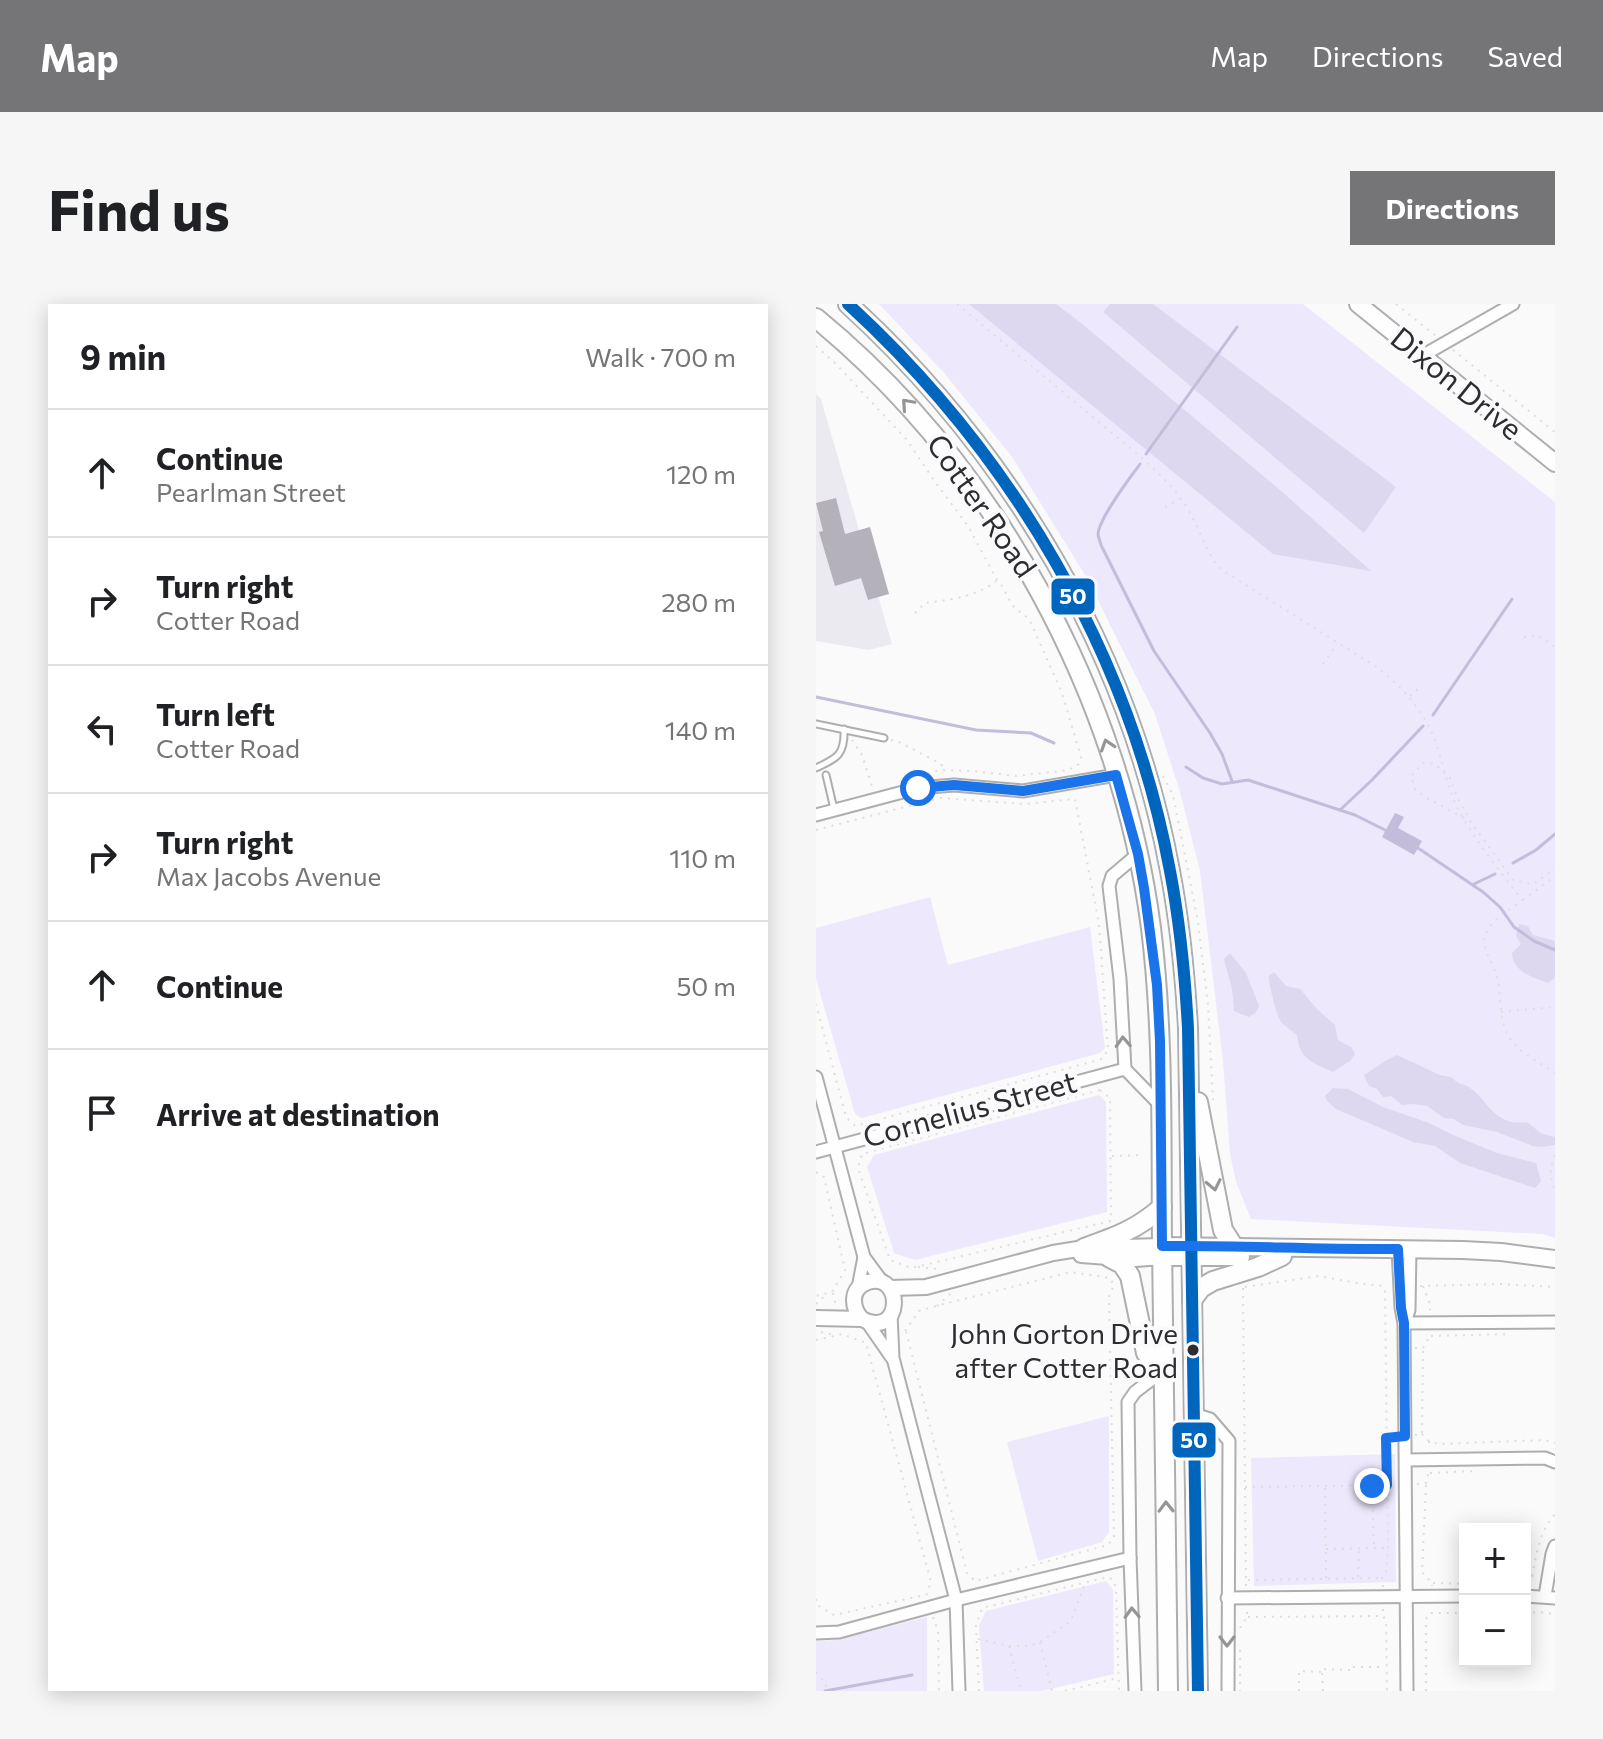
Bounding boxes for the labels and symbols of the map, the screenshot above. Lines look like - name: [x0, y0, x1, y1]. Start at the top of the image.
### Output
- street label: Dixon Drive: [1384, 318, 1531, 446]
- one-way arrow: [902, 399, 916, 414]
- street label: Cotter Road: [920, 426, 1046, 583]
- line badge: 50: [1050, 577, 1096, 616]
- text: 50: [1059, 582, 1087, 609]
- one-way arrow: [1100, 739, 1116, 753]
- route start: [900, 770, 936, 806]
- one-way arrow: [1115, 1035, 1132, 1048]
- street label: Cornelius Street: [858, 1061, 1080, 1154]
- one-way arrow: [1205, 1178, 1222, 1192]
- place label: John Gorton Drive after Cotter Road: [950, 1316, 1178, 1384]
- marker: John Gorton Drive after Cotter Road: [1185, 1342, 1201, 1358]
- line badge: 50: [1171, 1421, 1217, 1459]
- text: 50: [1180, 1426, 1208, 1453]
- route end: [1354, 1468, 1390, 1504]
- one-way arrow: [1157, 1500, 1175, 1513]
- one-way arrow: [1124, 1606, 1141, 1619]
- one-way arrow: [1219, 1635, 1236, 1648]

